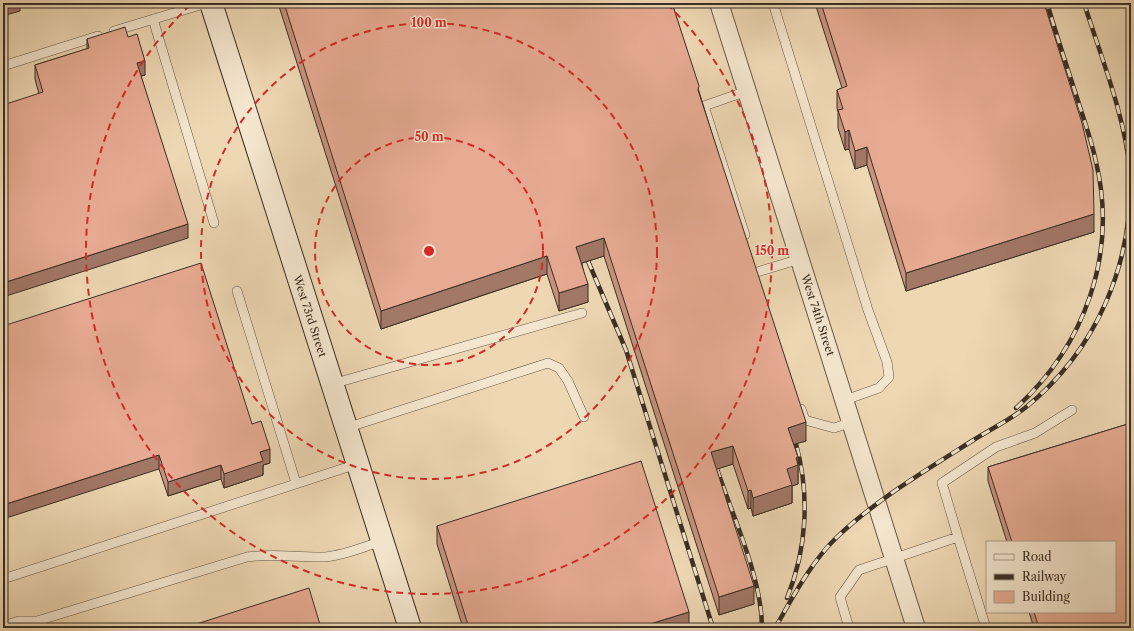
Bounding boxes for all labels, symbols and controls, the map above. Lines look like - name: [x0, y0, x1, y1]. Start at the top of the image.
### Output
- text: 100 m: [411, 15, 447, 30]
- text: 50 m: [414, 129, 444, 144]
- text: 150 m: [755, 243, 789, 258]
- centre of rings: [422, 244, 436, 258]
- street label: West 74th Street: [798, 271, 838, 358]
- street label: West 73rd Street: [290, 272, 330, 359]
- legend: [986, 541, 1116, 613]
- text: Road: [1022, 549, 1052, 564]
- text: Railway: [1022, 569, 1067, 584]
- text: Building: [1022, 589, 1070, 604]

